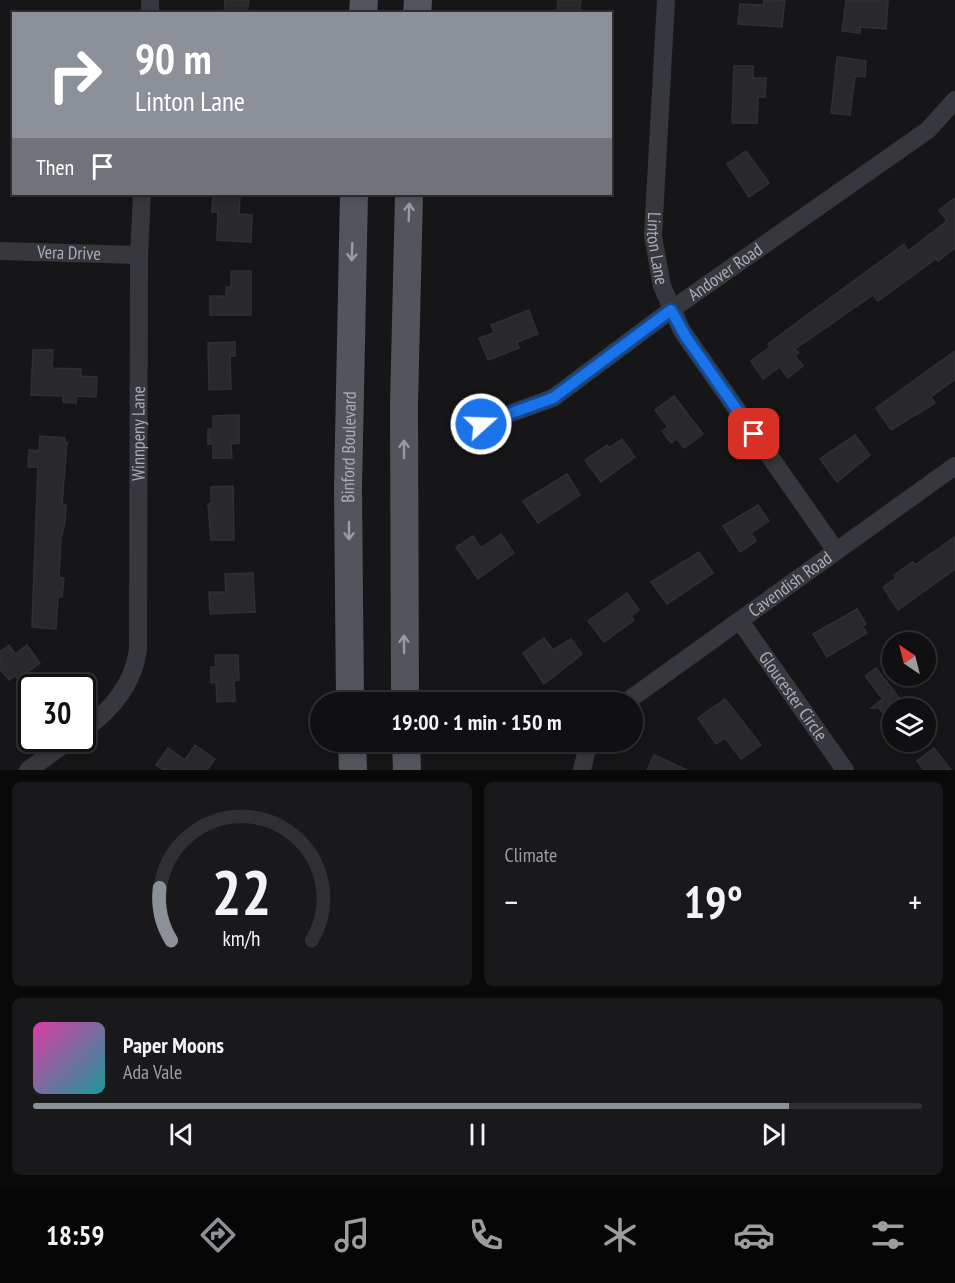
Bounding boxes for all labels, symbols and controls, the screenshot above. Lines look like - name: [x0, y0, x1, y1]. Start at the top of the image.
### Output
- text: 90 m: [135, 31, 212, 86]
- icon: right: [36, 36, 114, 114]
- text: Linton Lane: [135, 84, 245, 118]
- icon: arrive: [86, 150, 119, 183]
- text: Then: [36, 153, 74, 181]
- one-way arrow: [403, 202, 414, 222]
- street label: Linton Lane: [642, 211, 674, 287]
- street label: Andover Road: [683, 238, 767, 306]
- street label: Vera Drive: [36, 240, 101, 265]
- one-way arrow: [347, 241, 358, 261]
- street label: Winnpeny Lane: [126, 386, 150, 481]
- street label: Binford Boulevard: [336, 391, 361, 503]
- position arrow: [449, 392, 513, 456]
- pin: [728, 408, 779, 459]
- icon: arrive: [737, 417, 770, 450]
- one-way arrow: [398, 439, 410, 459]
- one-way arrow: [343, 520, 355, 540]
- street label: Cavendish Road: [743, 546, 836, 622]
- north arrow: [882, 632, 936, 686]
- map controls: [882, 632, 936, 752]
- one-way arrow: [399, 634, 410, 654]
- street label: Gloucester Circle: [754, 647, 833, 745]
- speed limit sign: 30: [18, 674, 96, 752]
- button: layers: [882, 698, 936, 752]
- text: 19:00 · 1 min · 150 m: [391, 708, 562, 736]
- text: Climate: [505, 842, 557, 868]
- text: 22: [212, 851, 272, 932]
- text: 19°: [684, 872, 743, 930]
- text: −: [505, 880, 518, 923]
- text: +: [908, 880, 922, 923]
- text: km/h: [223, 924, 261, 952]
- text: Paper Moons: [123, 1031, 224, 1059]
- text: Ada Vale: [123, 1059, 182, 1085]
- icon: previous: [165, 1118, 198, 1151]
- icon: pause: [461, 1118, 494, 1151]
- icon: next: [757, 1118, 790, 1151]
- icon: directions: [197, 1214, 239, 1256]
- icon: music: [331, 1214, 373, 1256]
- icon: phone: [465, 1214, 507, 1256]
- icon: climate: [599, 1214, 641, 1256]
- icon: car: [733, 1214, 775, 1256]
- icon: filters: [867, 1214, 909, 1256]
- text: 18:59: [46, 1218, 104, 1252]

